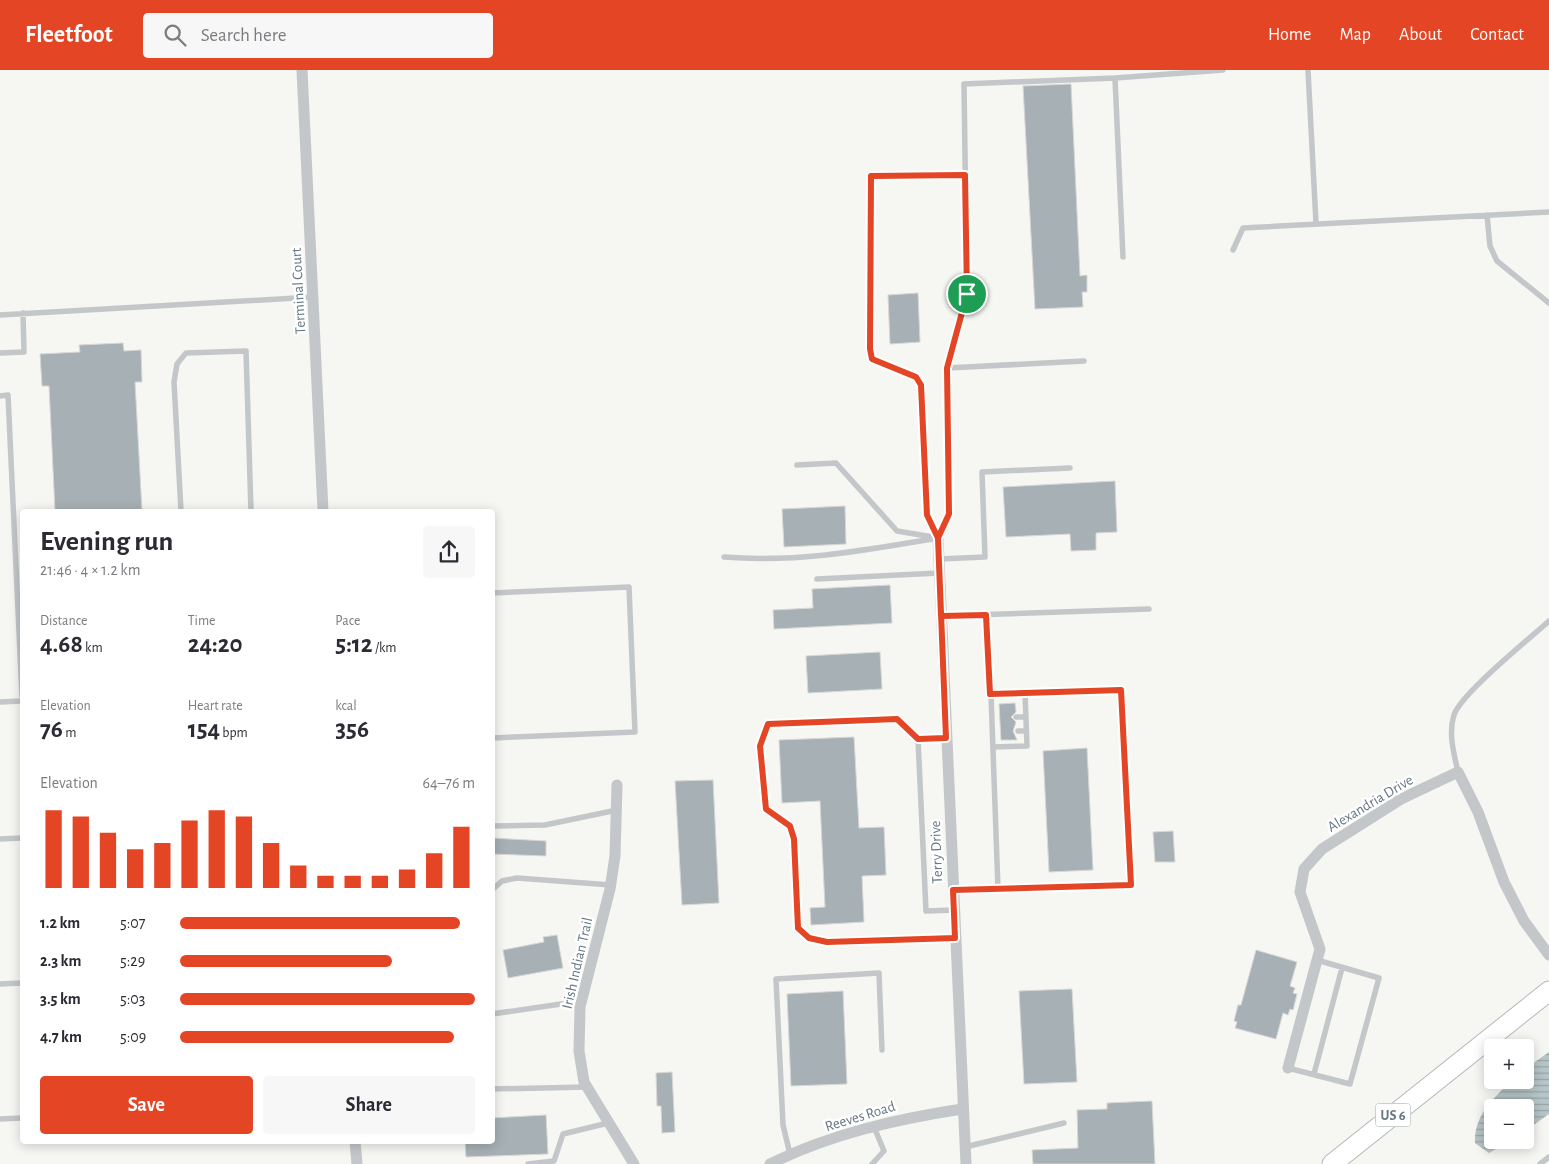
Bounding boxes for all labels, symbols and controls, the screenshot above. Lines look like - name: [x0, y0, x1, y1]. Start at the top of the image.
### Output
- search box: [143, 13, 493, 58]
- icon: search: [161, 21, 189, 49]
- text: Fleetfoot: [25, 23, 113, 47]
- text: Search here: [201, 26, 287, 45]
- text: Home: [1268, 26, 1311, 44]
- text: Map: [1339, 26, 1371, 44]
- text: About: [1399, 26, 1442, 44]
- text: Contact: [1470, 26, 1524, 44]
- street label: Terminal Court: [289, 247, 308, 335]
- pin: [946, 273, 988, 315]
- icon: arrive: [953, 280, 981, 308]
- button: share: [423, 526, 475, 578]
- text: Evening run: [40, 528, 173, 556]
- text: 21:46 · 4 × 1.2 km: [40, 562, 140, 578]
- text: Distance: [40, 614, 87, 628]
- text: Time: [188, 614, 216, 628]
- text: Pace: [335, 614, 361, 628]
- text: 4.68: [40, 632, 83, 657]
- text: 24:20: [188, 632, 243, 657]
- text: 5:12: [335, 632, 373, 657]
- text: km: [83, 641, 103, 655]
- text: /km: [373, 641, 397, 655]
- text: Elevation: [40, 699, 91, 713]
- text: Heart rate: [188, 699, 243, 713]
- text: kcal: [335, 699, 357, 713]
- text: 76: [40, 717, 63, 742]
- text: 154: [188, 717, 220, 742]
- text: 356: [335, 717, 369, 742]
- text: m: [63, 726, 76, 740]
- text: bpm: [220, 726, 248, 740]
- street label: Alexandria Drive: [1325, 772, 1416, 835]
- text: Elevation: [40, 775, 98, 791]
- text: 64–76 m: [423, 775, 475, 791]
- street label: Terry Drive: [928, 820, 945, 884]
- text: 1.2 km: [40, 915, 80, 931]
- text: 5:07: [120, 915, 145, 931]
- street label: Irish Indian Trail: [560, 916, 595, 1010]
- text: 2.3 km: [40, 953, 81, 969]
- text: 5:29: [120, 953, 145, 969]
- text: 3.5 km: [40, 991, 81, 1007]
- text: 5:03: [120, 991, 145, 1007]
- text: 4.7 km: [40, 1029, 82, 1045]
- text: 5:09: [120, 1029, 146, 1045]
- map controls: [1484, 1039, 1534, 1149]
- button: +: [1484, 1039, 1534, 1089]
- button: Save: [40, 1076, 253, 1134]
- button: Share: [263, 1076, 475, 1134]
- street label: Reeves Road: [823, 1099, 897, 1134]
- button: −: [1484, 1099, 1534, 1149]
- road number: US 6: [1376, 1104, 1410, 1126]

